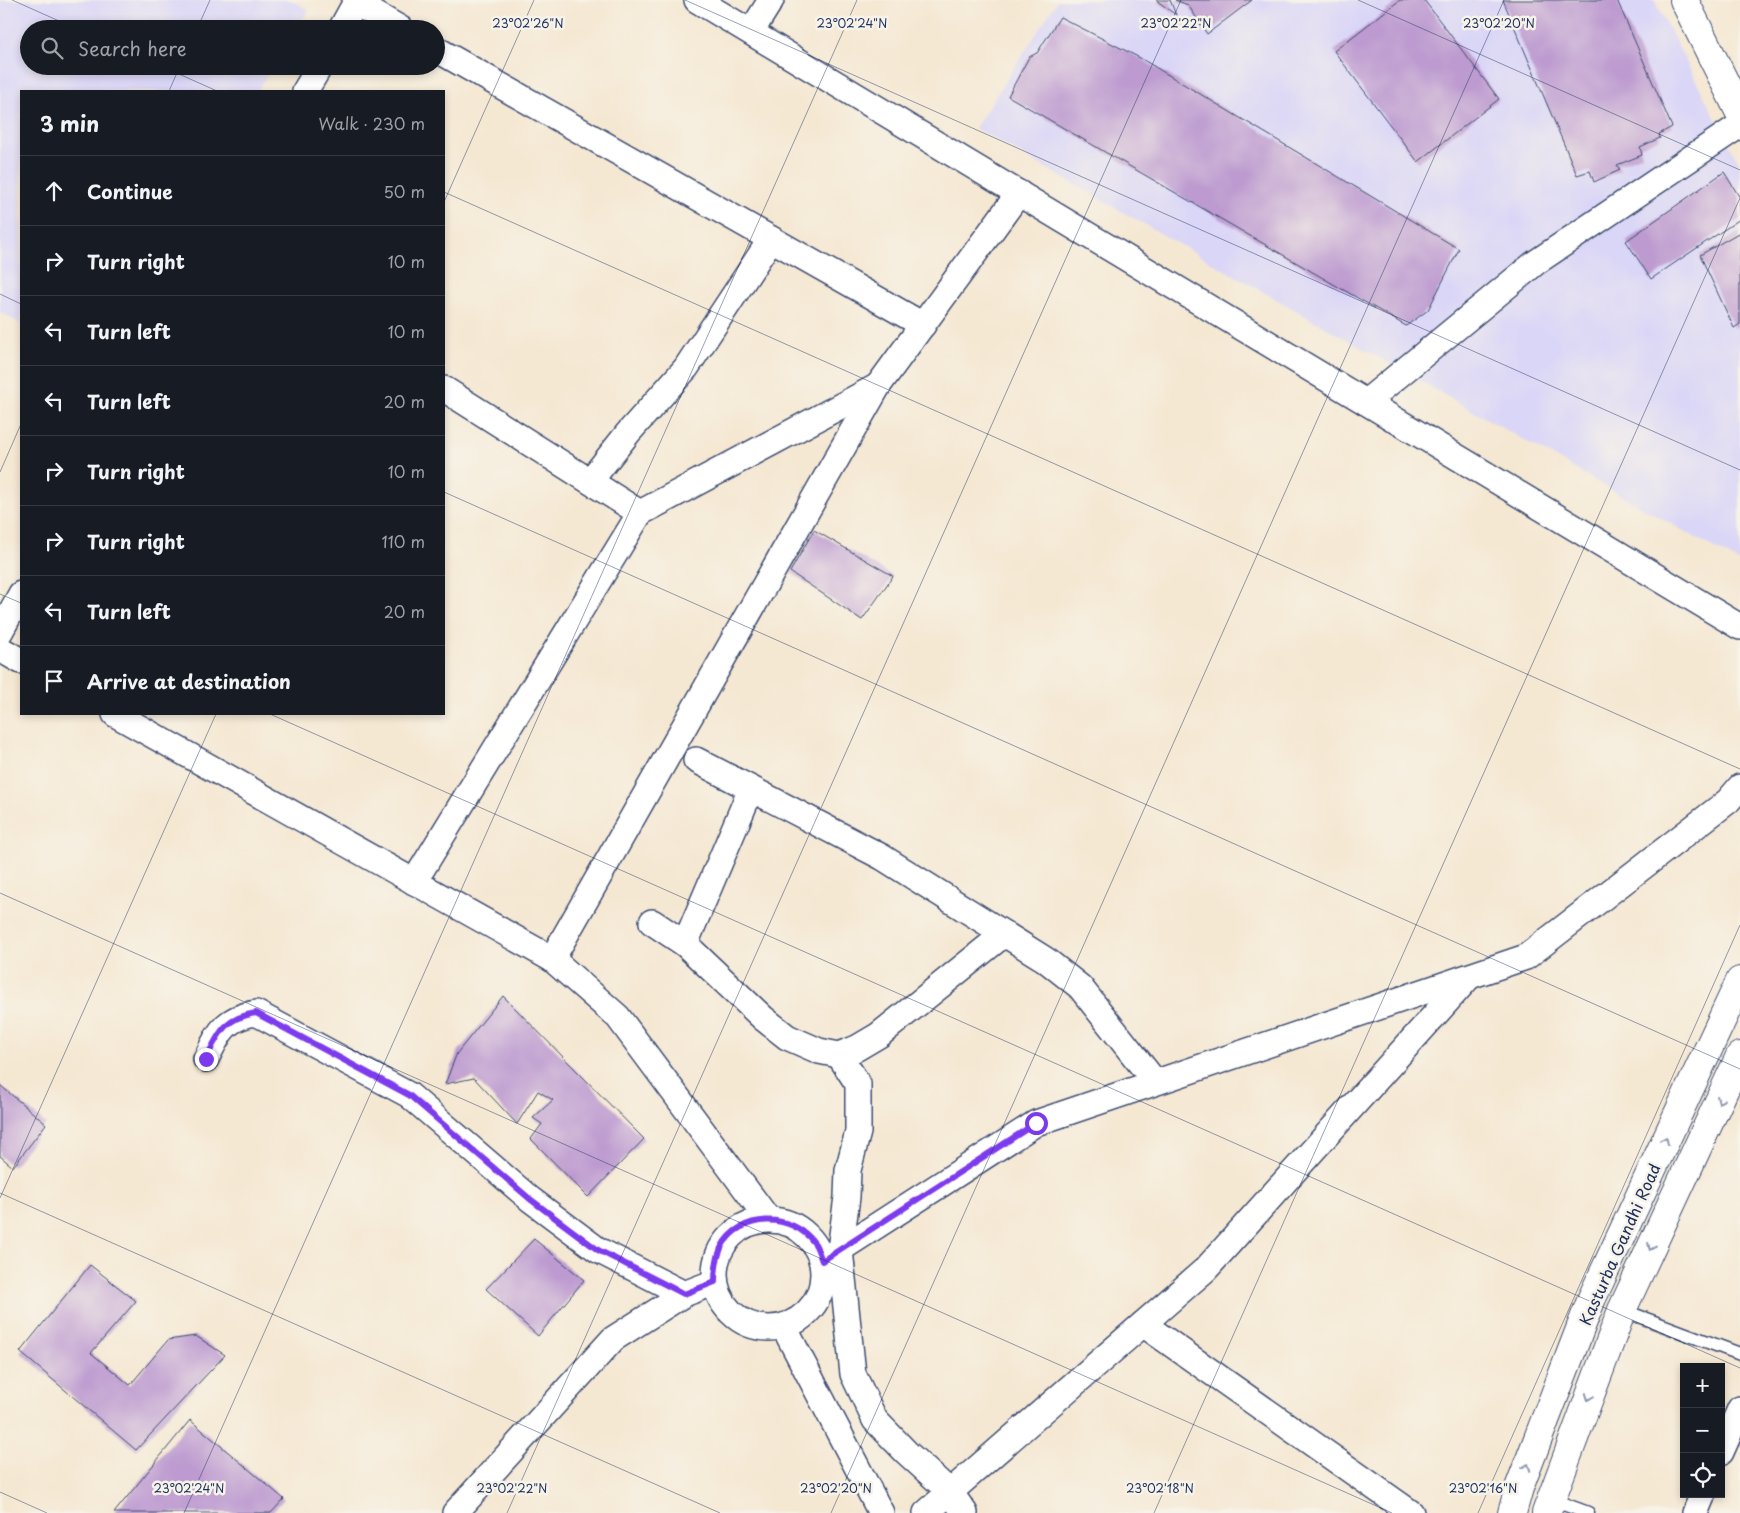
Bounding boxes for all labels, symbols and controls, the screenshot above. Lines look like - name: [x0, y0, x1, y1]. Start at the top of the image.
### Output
- text: 23°02'26"N: [492, 14, 564, 32]
- text: 23°02'24"N: [817, 14, 887, 32]
- text: 23°02'22"N: [1141, 14, 1211, 32]
- text: 23°02'20"N: [1463, 14, 1535, 32]
- search box: [20, 20, 445, 75]
- icon: search: [38, 34, 66, 62]
- text: Search here: [78, 34, 187, 62]
- text: 3 min: [40, 107, 99, 139]
- text: Walk · 230 m: [318, 111, 425, 135]
- icon: ahead: [40, 177, 68, 205]
- text: Continue: [87, 177, 173, 205]
- text: 50 m: [384, 179, 425, 203]
- icon: right: [40, 247, 68, 275]
- text: Turn right: [87, 247, 185, 275]
- text: 10 m: [388, 249, 425, 273]
- icon: left: [40, 317, 68, 345]
- text: Turn left: [87, 317, 171, 345]
- text: 10 m: [388, 319, 425, 343]
- icon: left: [40, 387, 68, 415]
- text: Turn left: [87, 387, 171, 415]
- text: 20 m: [384, 389, 425, 413]
- icon: right: [40, 457, 68, 485]
- text: Turn right: [87, 457, 185, 485]
- text: 10 m: [388, 459, 425, 483]
- icon: right: [40, 527, 68, 555]
- text: Turn right: [87, 527, 185, 555]
- text: 110 m: [382, 529, 425, 553]
- icon: left: [40, 597, 68, 625]
- text: Turn left: [87, 597, 171, 625]
- text: 20 m: [384, 599, 425, 623]
- icon: arrive: [40, 667, 68, 695]
- text: Arrive at destination: [87, 667, 291, 695]
- route end: [195, 1048, 218, 1071]
- one-way arrow: [1715, 1095, 1726, 1104]
- route start: [1025, 1112, 1048, 1135]
- one-way arrow: [1659, 1136, 1670, 1145]
- street label: Kasturba Gandhi Road: [1573, 1159, 1665, 1329]
- one-way arrow: [1647, 1242, 1658, 1251]
- map controls: [1680, 1363, 1725, 1498]
- button: +: [1680, 1363, 1725, 1408]
- one-way arrow: [1585, 1392, 1595, 1401]
- button: −: [1680, 1408, 1725, 1453]
- button: locate: [1680, 1453, 1725, 1498]
- one-way arrow: [1521, 1463, 1532, 1472]
- text: 23°02'24"N: [154, 1479, 224, 1497]
- text: 23°02'22"N: [477, 1479, 547, 1497]
- text: 23°02'20"N: [800, 1479, 872, 1497]
- text: 23°02'18"N: [1126, 1479, 1194, 1497]
- text: 23°02'16"N: [1449, 1479, 1517, 1497]

